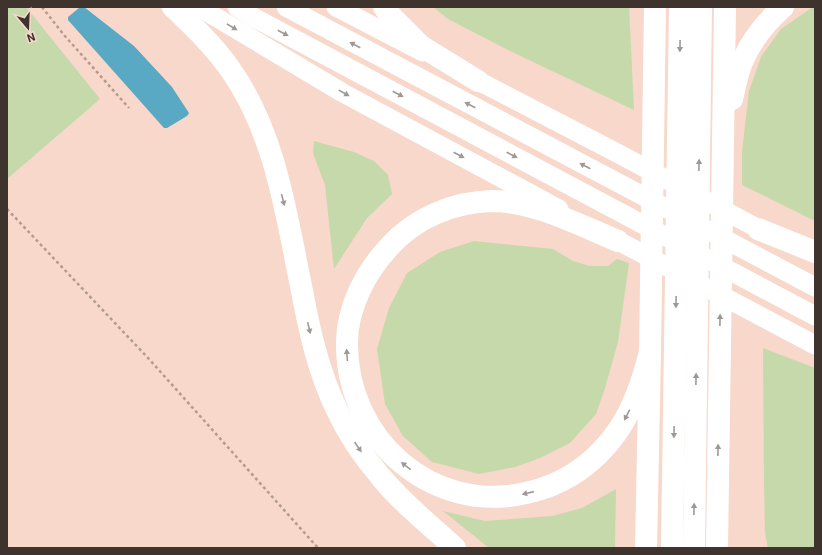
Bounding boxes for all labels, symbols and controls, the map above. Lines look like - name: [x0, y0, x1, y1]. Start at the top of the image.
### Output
- north arrow: [8, 8, 48, 48]
- one-way arrow: [227, 23, 237, 31]
- text: N: [25, 30, 37, 44]
- one-way arrow: [277, 30, 289, 36]
- one-way arrow: [676, 40, 683, 52]
- one-way arrow: [349, 41, 360, 48]
- one-way arrow: [338, 90, 350, 97]
- one-way arrow: [392, 91, 403, 97]
- one-way arrow: [464, 102, 475, 108]
- one-way arrow: [453, 152, 464, 158]
- one-way arrow: [507, 152, 518, 159]
- one-way arrow: [696, 158, 702, 171]
- one-way arrow: [579, 163, 590, 169]
- one-way arrow: [281, 194, 287, 207]
- one-way arrow: [672, 296, 679, 308]
- one-way arrow: [717, 313, 723, 326]
- one-way arrow: [307, 321, 313, 334]
- one-way arrow: [344, 349, 351, 361]
- one-way arrow: [693, 372, 699, 385]
- one-way arrow: [623, 409, 630, 421]
- one-way arrow: [670, 426, 677, 438]
- one-way arrow: [355, 441, 362, 453]
- one-way arrow: [715, 443, 721, 456]
- one-way arrow: [400, 462, 411, 471]
- one-way arrow: [522, 490, 534, 496]
- one-way arrow: [691, 502, 697, 515]

